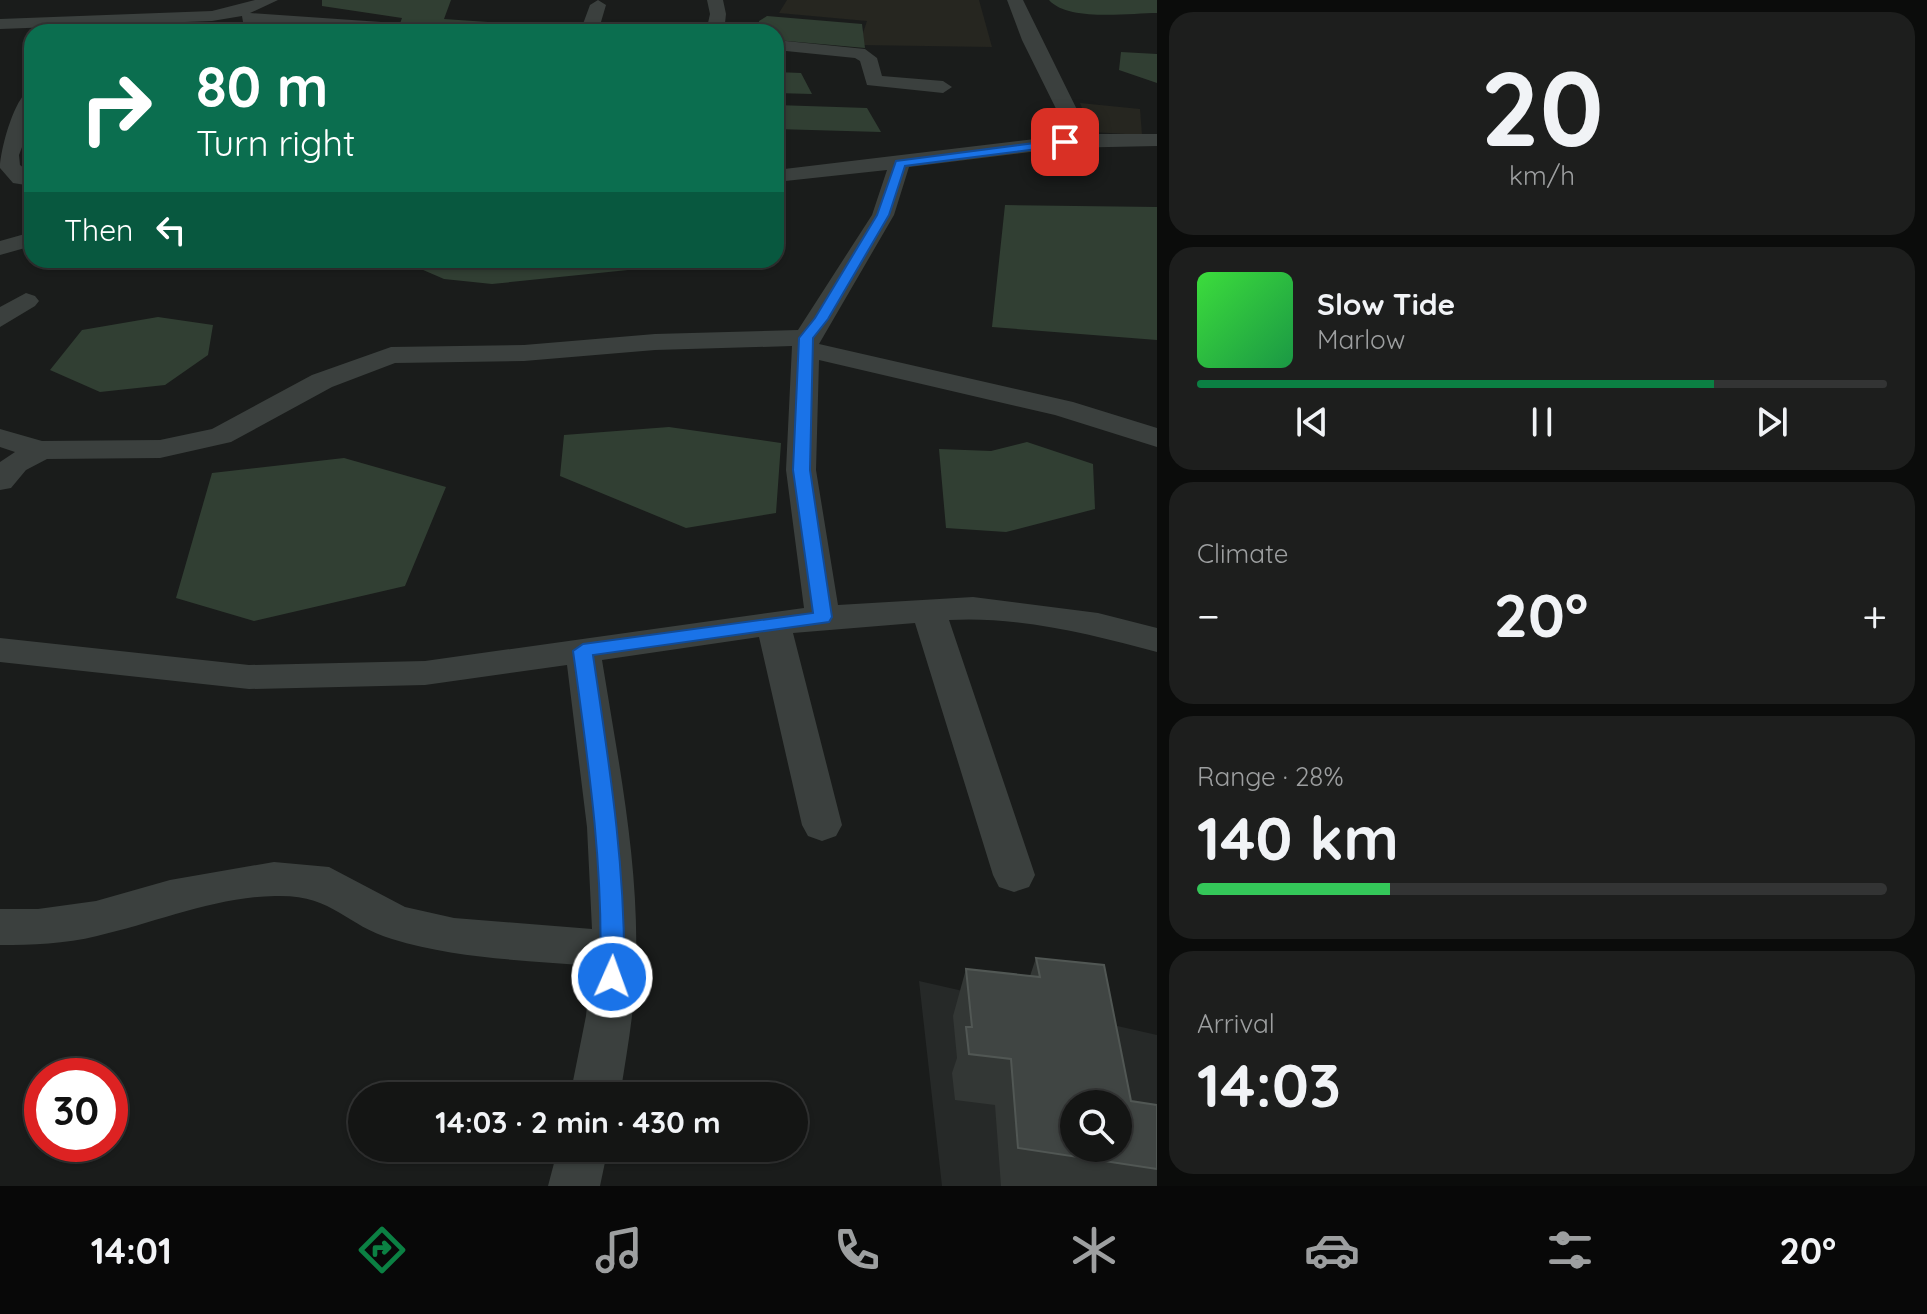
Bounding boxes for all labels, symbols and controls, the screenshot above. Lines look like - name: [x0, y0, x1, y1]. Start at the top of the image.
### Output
- text: 20: [1480, 42, 1604, 172]
- text: 80 m: [196, 51, 328, 121]
- icon: right: [64, 56, 168, 160]
- pin: [1031, 108, 1099, 176]
- text: Turn right: [196, 120, 355, 165]
- icon: arrive: [1043, 120, 1087, 164]
- text: km/h: [1509, 159, 1575, 192]
- icon: left: [149, 208, 193, 252]
- text: Then: [64, 211, 133, 249]
- text: Slow Tide: [1317, 285, 1455, 323]
- text: Marlow: [1317, 323, 1405, 356]
- icon: previous: [1290, 400, 1334, 444]
- icon: pause: [1520, 400, 1564, 444]
- icon: next: [1750, 400, 1794, 444]
- text: Climate: [1197, 537, 1288, 570]
- text: 20°: [1494, 577, 1588, 652]
- text: −: [1197, 588, 1220, 643]
- text: +: [1862, 588, 1887, 643]
- text: Range · 28%: [1197, 760, 1344, 793]
- text: 140 km: [1197, 800, 1399, 875]
- position arrow: [570, 935, 654, 1019]
- text: Arrival: [1197, 1007, 1275, 1040]
- text: 14:03: [1197, 1047, 1341, 1122]
- speed limit sign: 30: [24, 1058, 128, 1162]
- map controls: [1060, 1090, 1132, 1162]
- button: search: [1060, 1090, 1132, 1162]
- text: 14:03 · 2 min · 430 m: [435, 1103, 721, 1141]
- icon: directions: [354, 1222, 410, 1278]
- icon: music: [591, 1222, 647, 1278]
- icon: phone: [829, 1222, 885, 1278]
- icon: climate: [1066, 1222, 1122, 1278]
- icon: car: [1304, 1222, 1360, 1278]
- icon: filters: [1542, 1222, 1598, 1278]
- text: 14:01: [91, 1228, 172, 1273]
- text: 20°: [1779, 1228, 1836, 1273]

